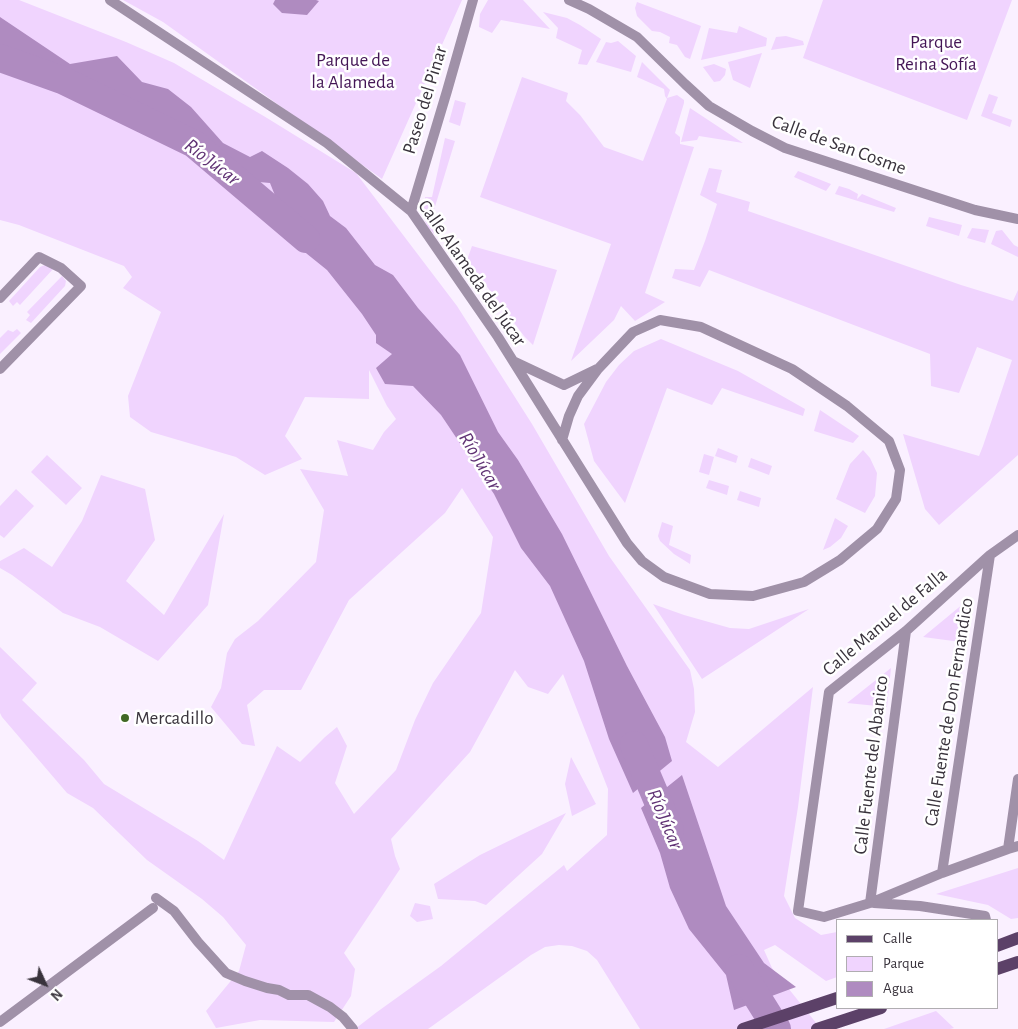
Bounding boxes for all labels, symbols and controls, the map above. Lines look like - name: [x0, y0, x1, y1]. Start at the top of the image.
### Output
- park label: Parque Reina Sofía: [895, 31, 977, 75]
- street label: Paseo del Pinar: [398, 43, 452, 157]
- park label: Parque de la Alameda: [311, 49, 395, 93]
- street label: Calle de San Cosme: [769, 110, 909, 180]
- water label: Río Júcar: [180, 133, 244, 191]
- street label: Calle Alameda del Júcar: [413, 195, 531, 351]
- water label: Río Júcar: [453, 428, 507, 494]
- street label: Calle Manuel de Falla: [818, 563, 952, 681]
- street label: Calle Fuente de Don Fernandico: [920, 596, 978, 828]
- street label: Calle Fuente del Abanico: [849, 674, 893, 856]
- place label: Mercadillo: [135, 707, 214, 729]
- marker: Mercadillo: [119, 712, 131, 724]
- water label: Río Júcar: [642, 785, 688, 853]
- legend: [836, 919, 998, 1009]
- text: Calle: [883, 931, 912, 946]
- text: Parque: [883, 956, 924, 971]
- north arrow: [20, 959, 70, 1009]
- text: Agua: [883, 981, 914, 996]
- text: N: [48, 986, 64, 1003]

